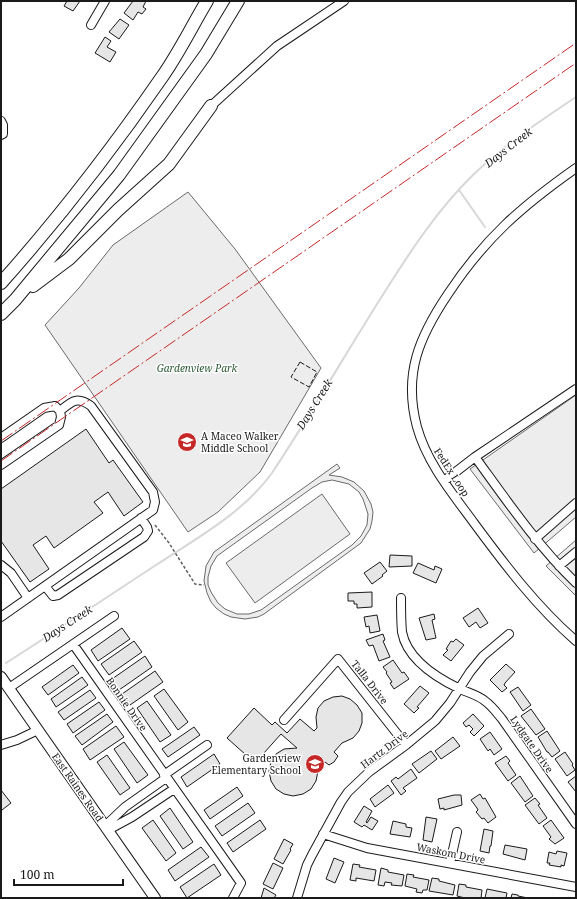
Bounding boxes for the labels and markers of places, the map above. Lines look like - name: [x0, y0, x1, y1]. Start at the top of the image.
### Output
- place label: A Maceo Walker Middle School: [201, 429, 279, 455]
- school or university icon: A Maceo Walker Middle School: [176, 431, 198, 453]
- place label: Gardenview Elementary School: [212, 751, 301, 777]
- school or university icon: Gardenview Elementary School: [304, 753, 326, 775]

